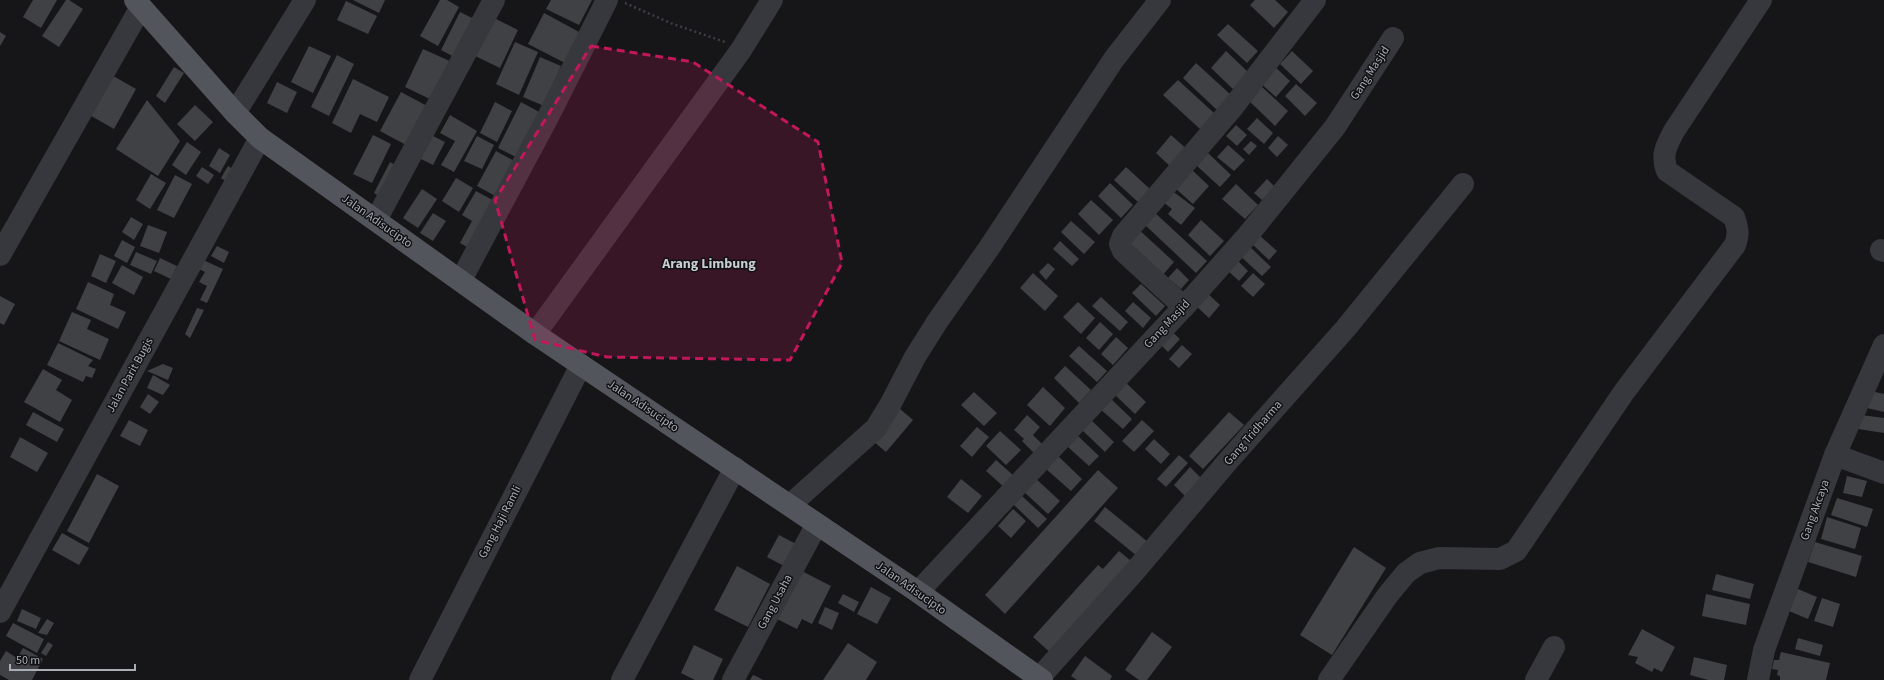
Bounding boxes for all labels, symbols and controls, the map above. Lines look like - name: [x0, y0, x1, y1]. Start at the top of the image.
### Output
- street label: Gang Masjid: [1346, 43, 1394, 103]
- street label: Jalan Adisucipto: [338, 190, 416, 252]
- district label: Arang Limbung: [661, 254, 756, 274]
- street label: Gang Masjid: [1140, 296, 1194, 352]
- street label: Jalan Parit Bugis: [102, 334, 158, 416]
- street label: Jalan Adisucipto: [604, 376, 682, 436]
- street label: Gang Tridharma: [1220, 397, 1286, 469]
- street label: Gang Akcaya: [1796, 477, 1834, 543]
- street label: Gang Haji Ramli: [474, 483, 526, 561]
- street label: Jalan Adisucipto: [872, 557, 950, 619]
- street label: Gang Usaha: [753, 572, 797, 632]
- scale bar: [10, 646, 135, 672]
- text: 50 m: [16, 652, 40, 669]

